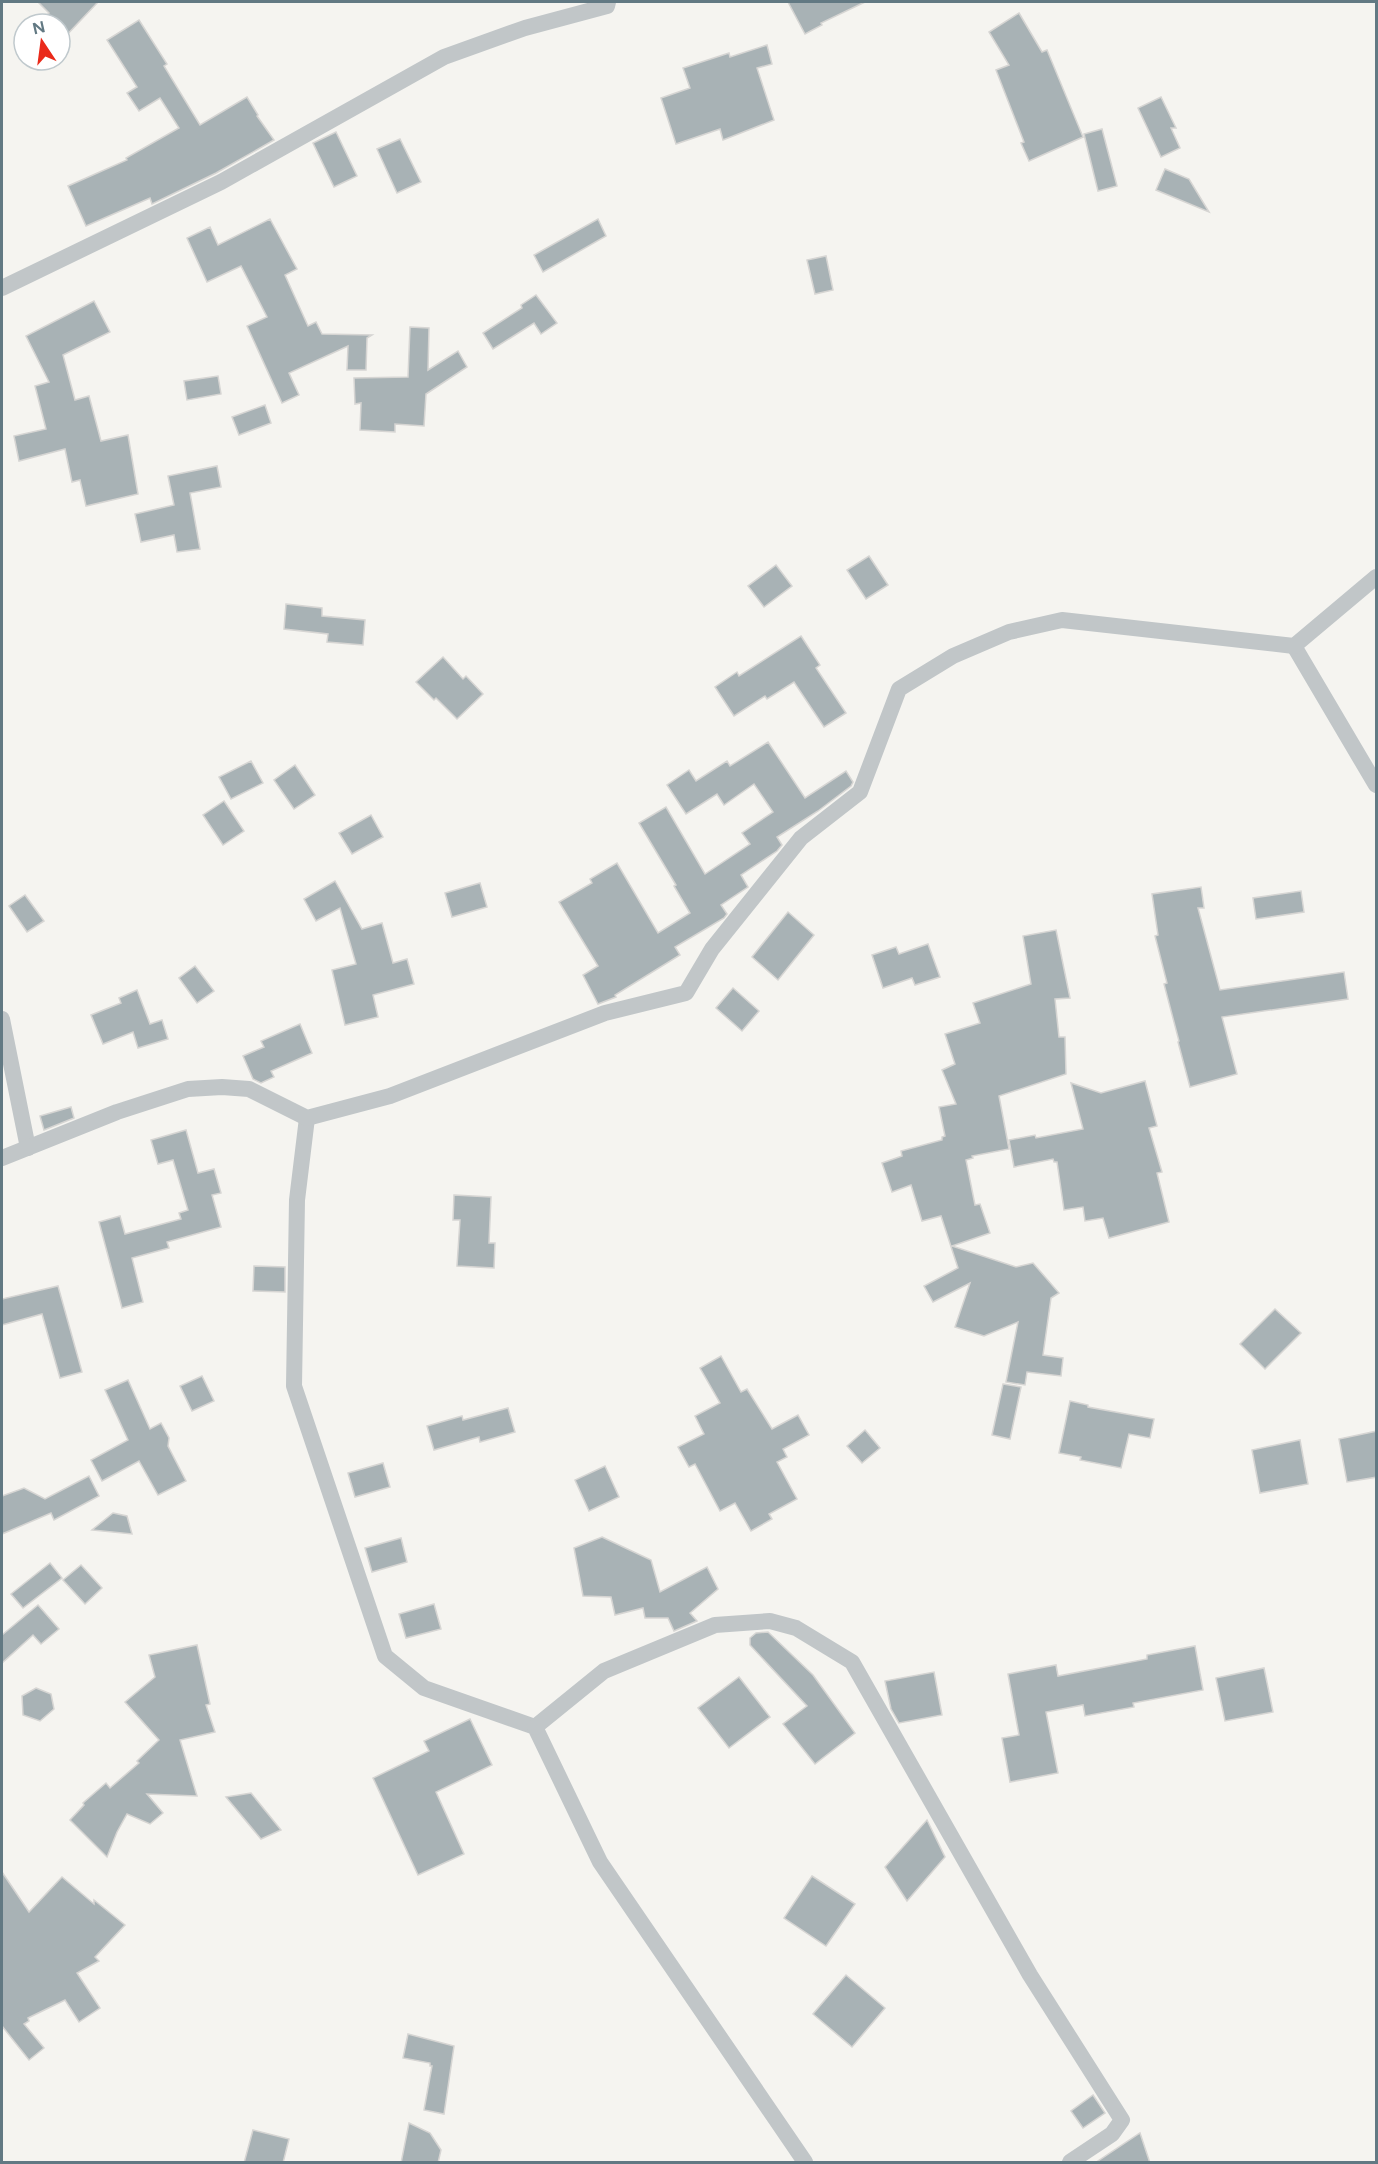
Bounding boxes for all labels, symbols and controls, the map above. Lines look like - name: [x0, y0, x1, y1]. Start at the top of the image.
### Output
- north arrow: [12, 12, 72, 72]
- text: N: [31, 17, 47, 39]

